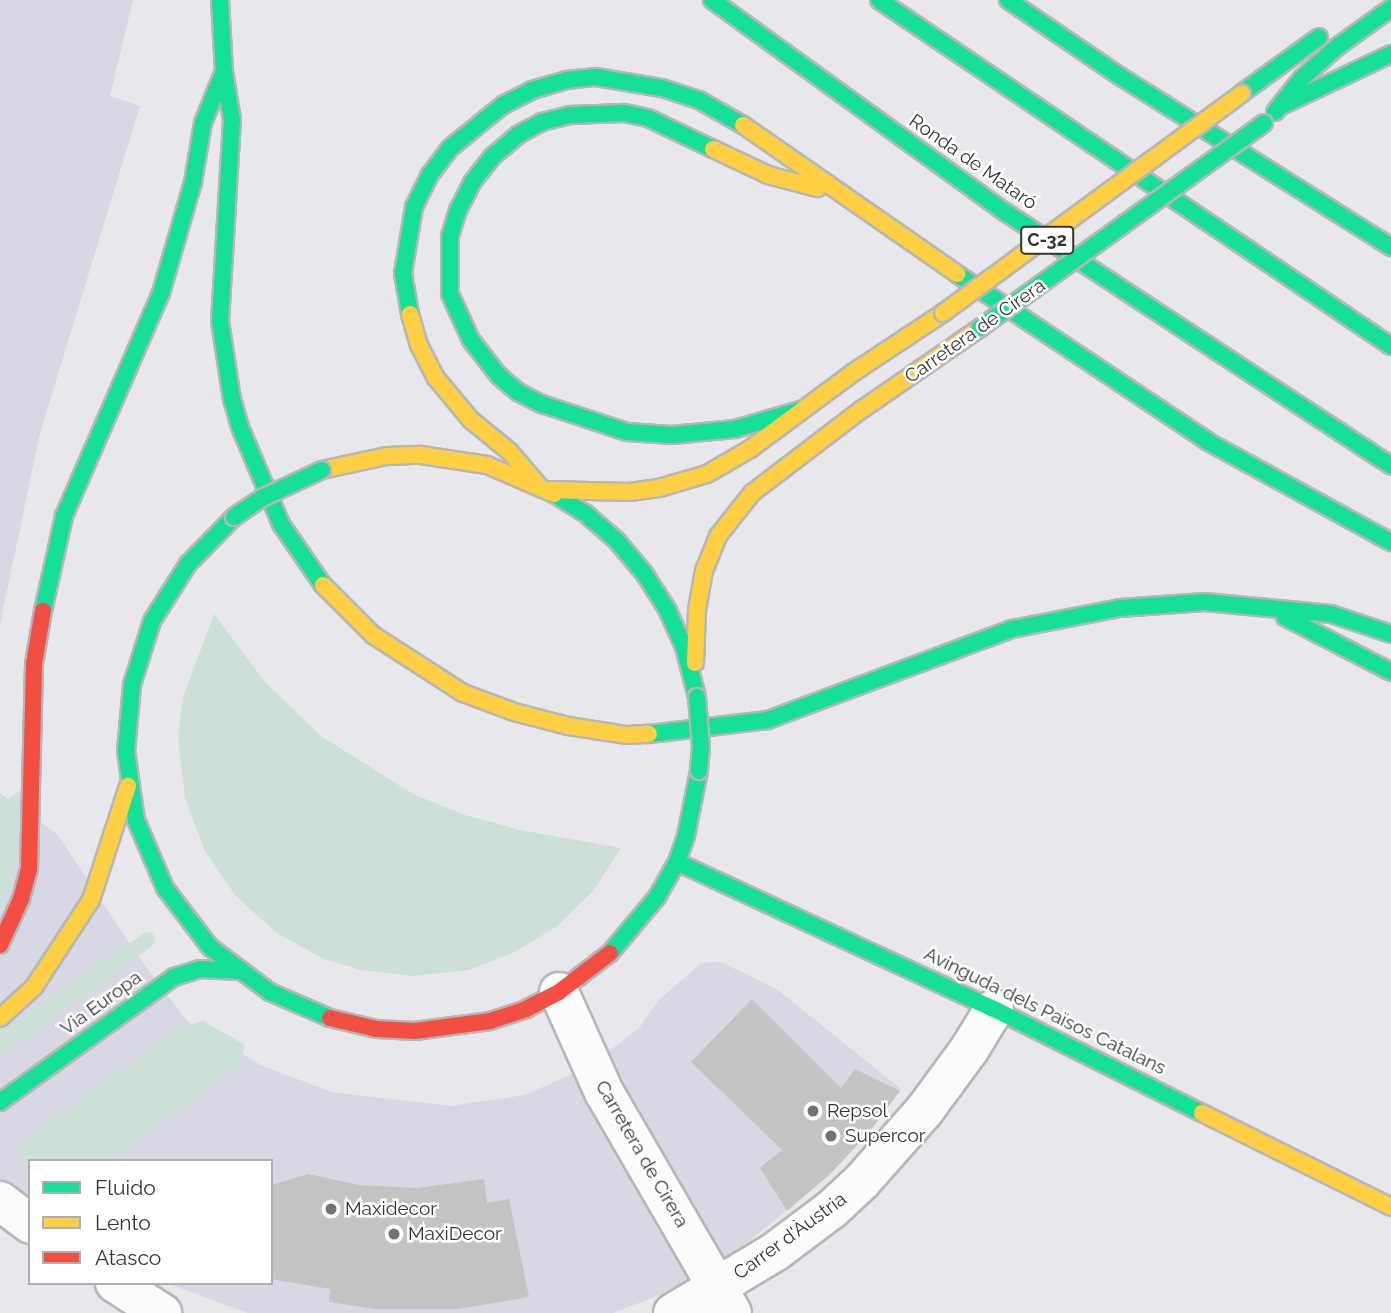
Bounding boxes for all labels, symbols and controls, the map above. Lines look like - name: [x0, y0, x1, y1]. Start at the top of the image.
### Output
- street label: Ronda de Mataró: [905, 109, 1041, 215]
- road number: C-32: [1019, 226, 1075, 254]
- street label: Carretera de Cirera: [900, 274, 1050, 388]
- street label: Avinguda dels Països Catalans: [920, 942, 1170, 1080]
- street label: Via Europa: [56, 966, 146, 1040]
- street label: Carretera de Cirera: [591, 1076, 693, 1232]
- place label: Repsol: [827, 1100, 888, 1122]
- marker: Repsol: [805, 1103, 821, 1119]
- place label: Supercor: [845, 1125, 925, 1147]
- marker: Supercor: [823, 1128, 839, 1144]
- legend: [28, 1159, 273, 1285]
- text: Fluido: [95, 1175, 156, 1200]
- street label: Carrer d'Àustria: [729, 1187, 851, 1285]
- place label: Maxidecor: [345, 1198, 437, 1220]
- marker: Maxidecor: [323, 1201, 339, 1217]
- text: Lento: [95, 1210, 151, 1235]
- place label: MaxiDecor: [408, 1223, 502, 1245]
- marker: MaxiDecor: [386, 1226, 402, 1242]
- text: Atasco: [95, 1245, 161, 1270]

